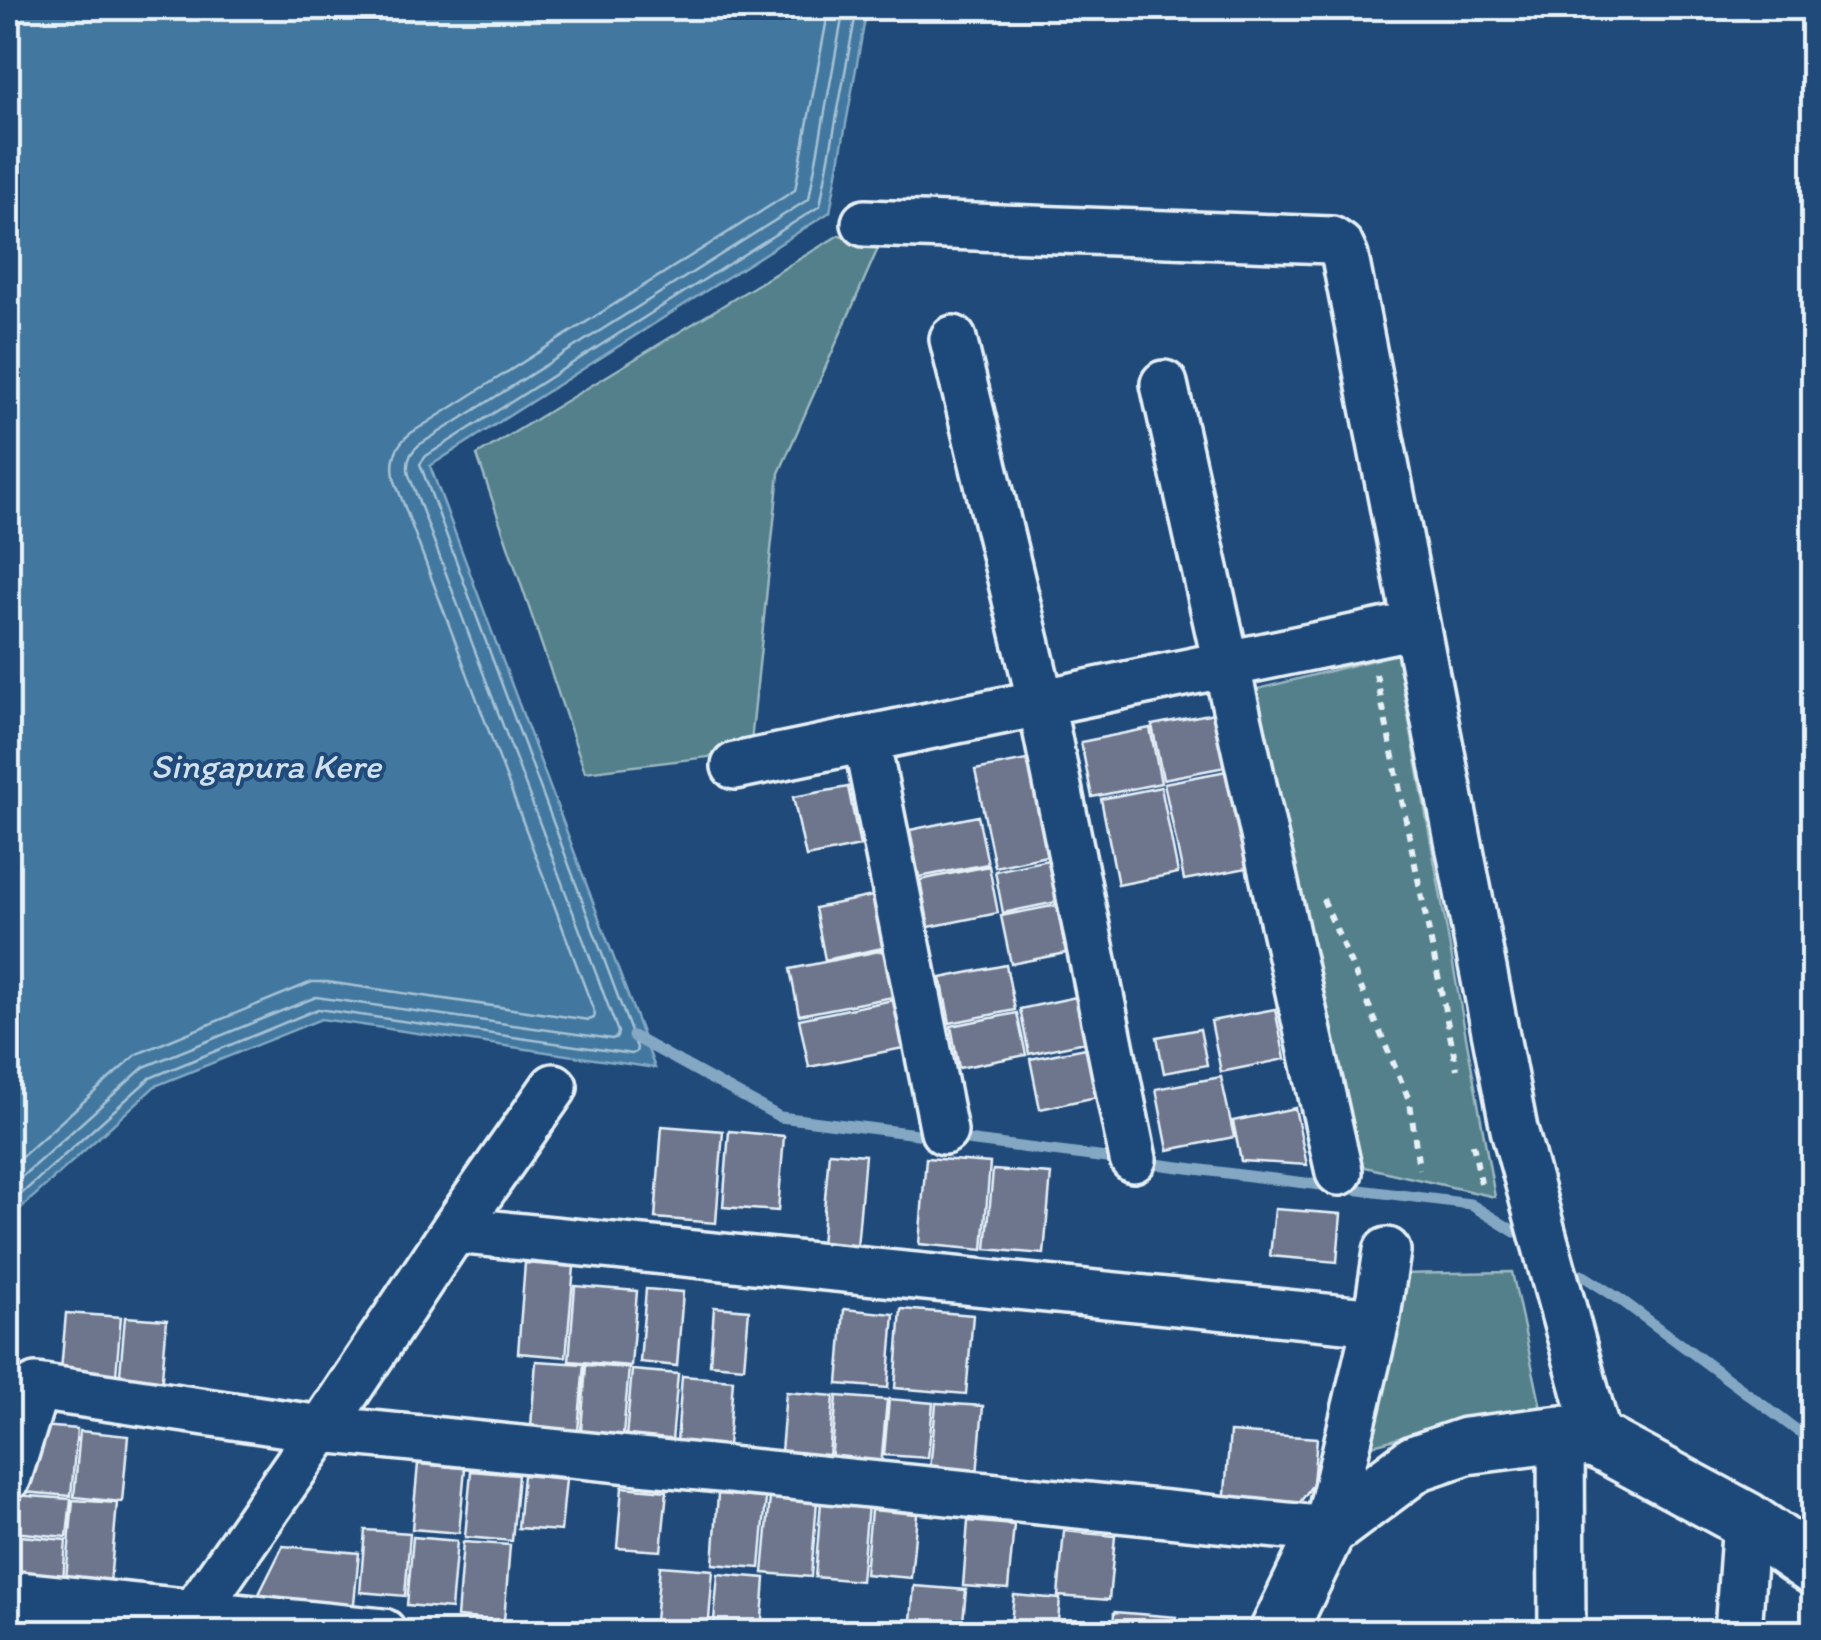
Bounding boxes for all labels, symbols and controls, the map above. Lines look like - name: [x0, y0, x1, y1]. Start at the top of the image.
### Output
- water label: Singapura Kere: [151, 745, 382, 787]

